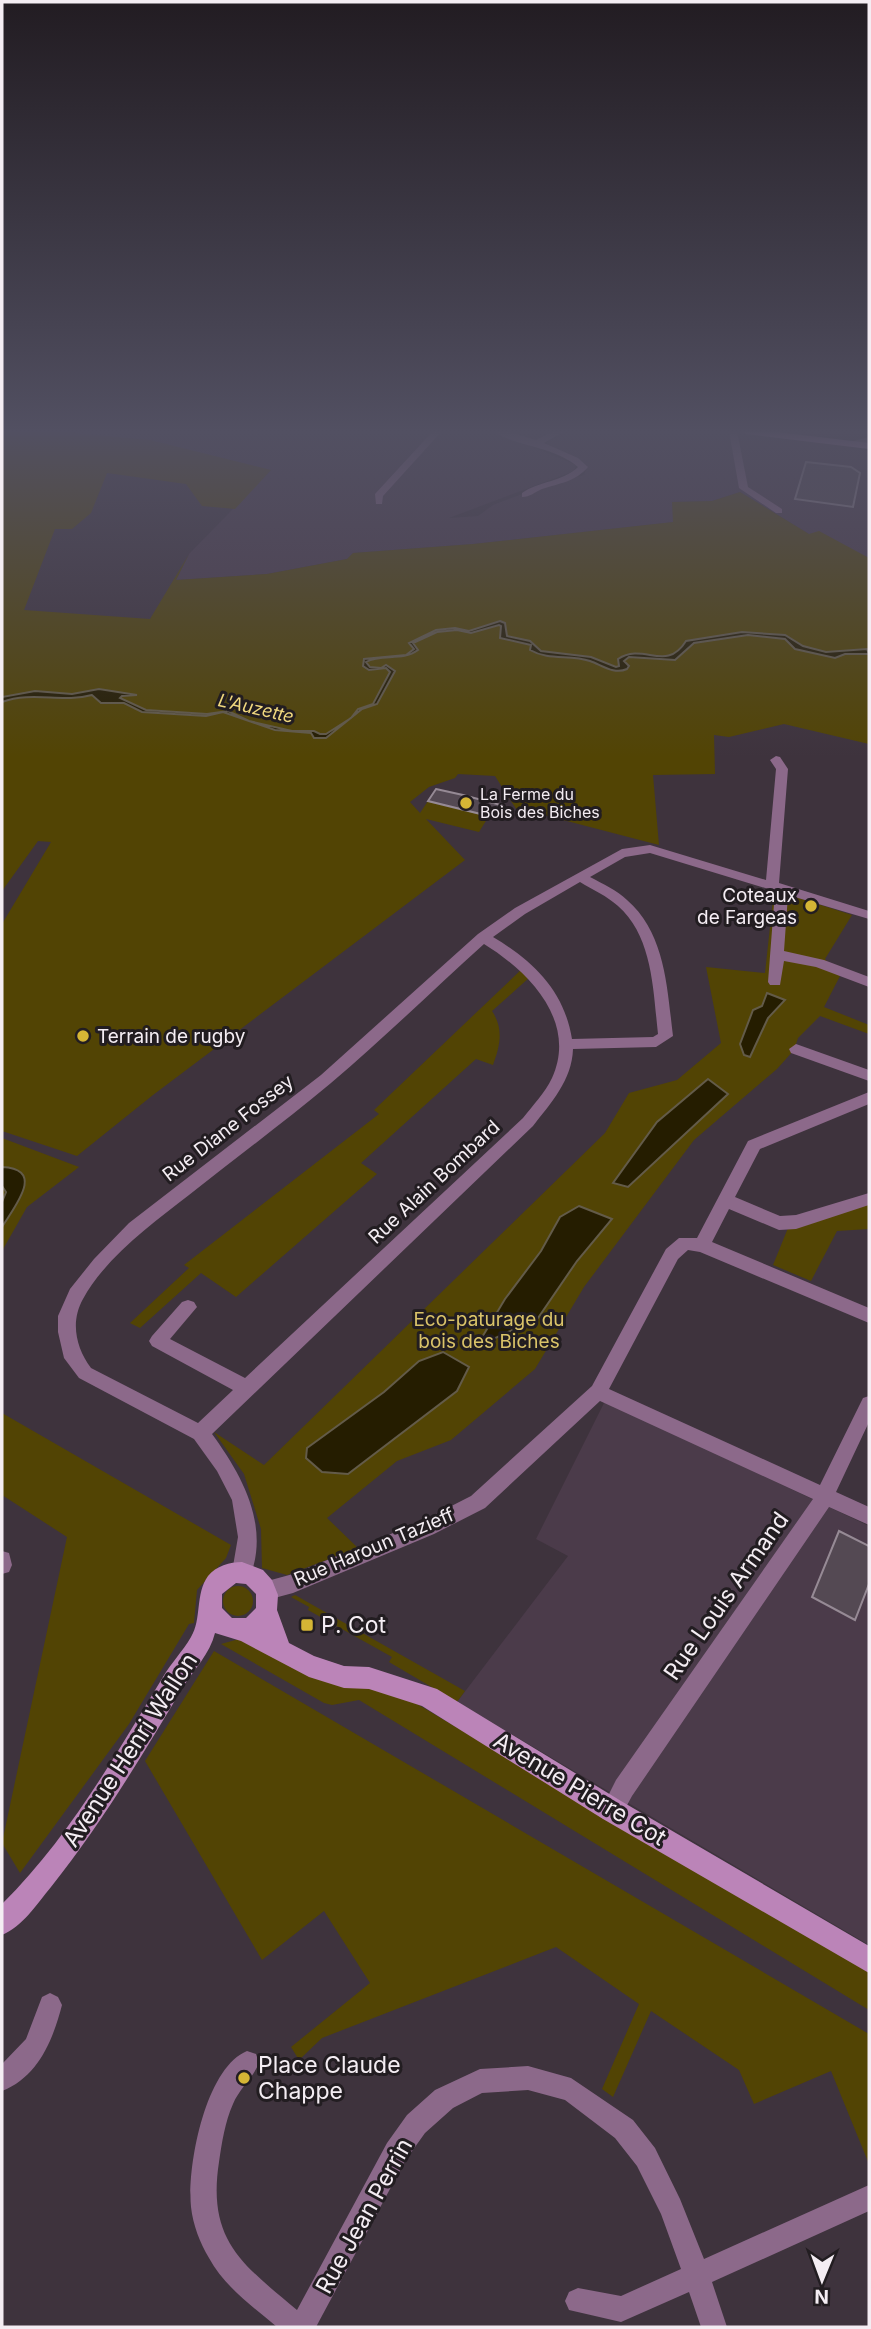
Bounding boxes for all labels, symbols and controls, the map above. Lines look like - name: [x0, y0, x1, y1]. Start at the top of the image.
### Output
- water label: L'Auzette: [216, 689, 296, 727]
- place label: La Ferme du Bois des Biches: [480, 784, 600, 822]
- marker: La Ferme du Bois des Biches: [458, 795, 474, 811]
- place label: Coteaux de Fargeas: [697, 884, 797, 929]
- marker: Coteaux de Fargeas: [803, 898, 819, 914]
- place label: Terrain de rugby: [97, 1025, 246, 1048]
- marker: Terrain de rugby: [75, 1028, 91, 1044]
- street label: Rue Diane Fossey: [158, 1070, 298, 1186]
- street label: Rue Alain Bombard: [364, 1115, 504, 1249]
- park label: Eco-paturage du bois des Biches: [413, 1308, 565, 1353]
- street label: Rue Haroun Tazieff: [290, 1503, 458, 1591]
- street label: Rue Louis Armand: [658, 1507, 794, 1685]
- place label: P. Cot: [321, 1611, 387, 1639]
- marker: P. Cot: [299, 1617, 315, 1633]
- street label: Avenue Henri Wallon: [57, 1648, 203, 1852]
- street label: Avenue Pierre Cot: [489, 1726, 672, 1852]
- place label: Place Claude Chappe: [258, 2051, 401, 2105]
- marker: Place Claude Chappe: [236, 2070, 252, 2086]
- street label: Rue Jean Perrin: [310, 2133, 418, 2299]
- north arrow: [787, 2245, 857, 2315]
- text: N: [814, 2285, 829, 2308]

